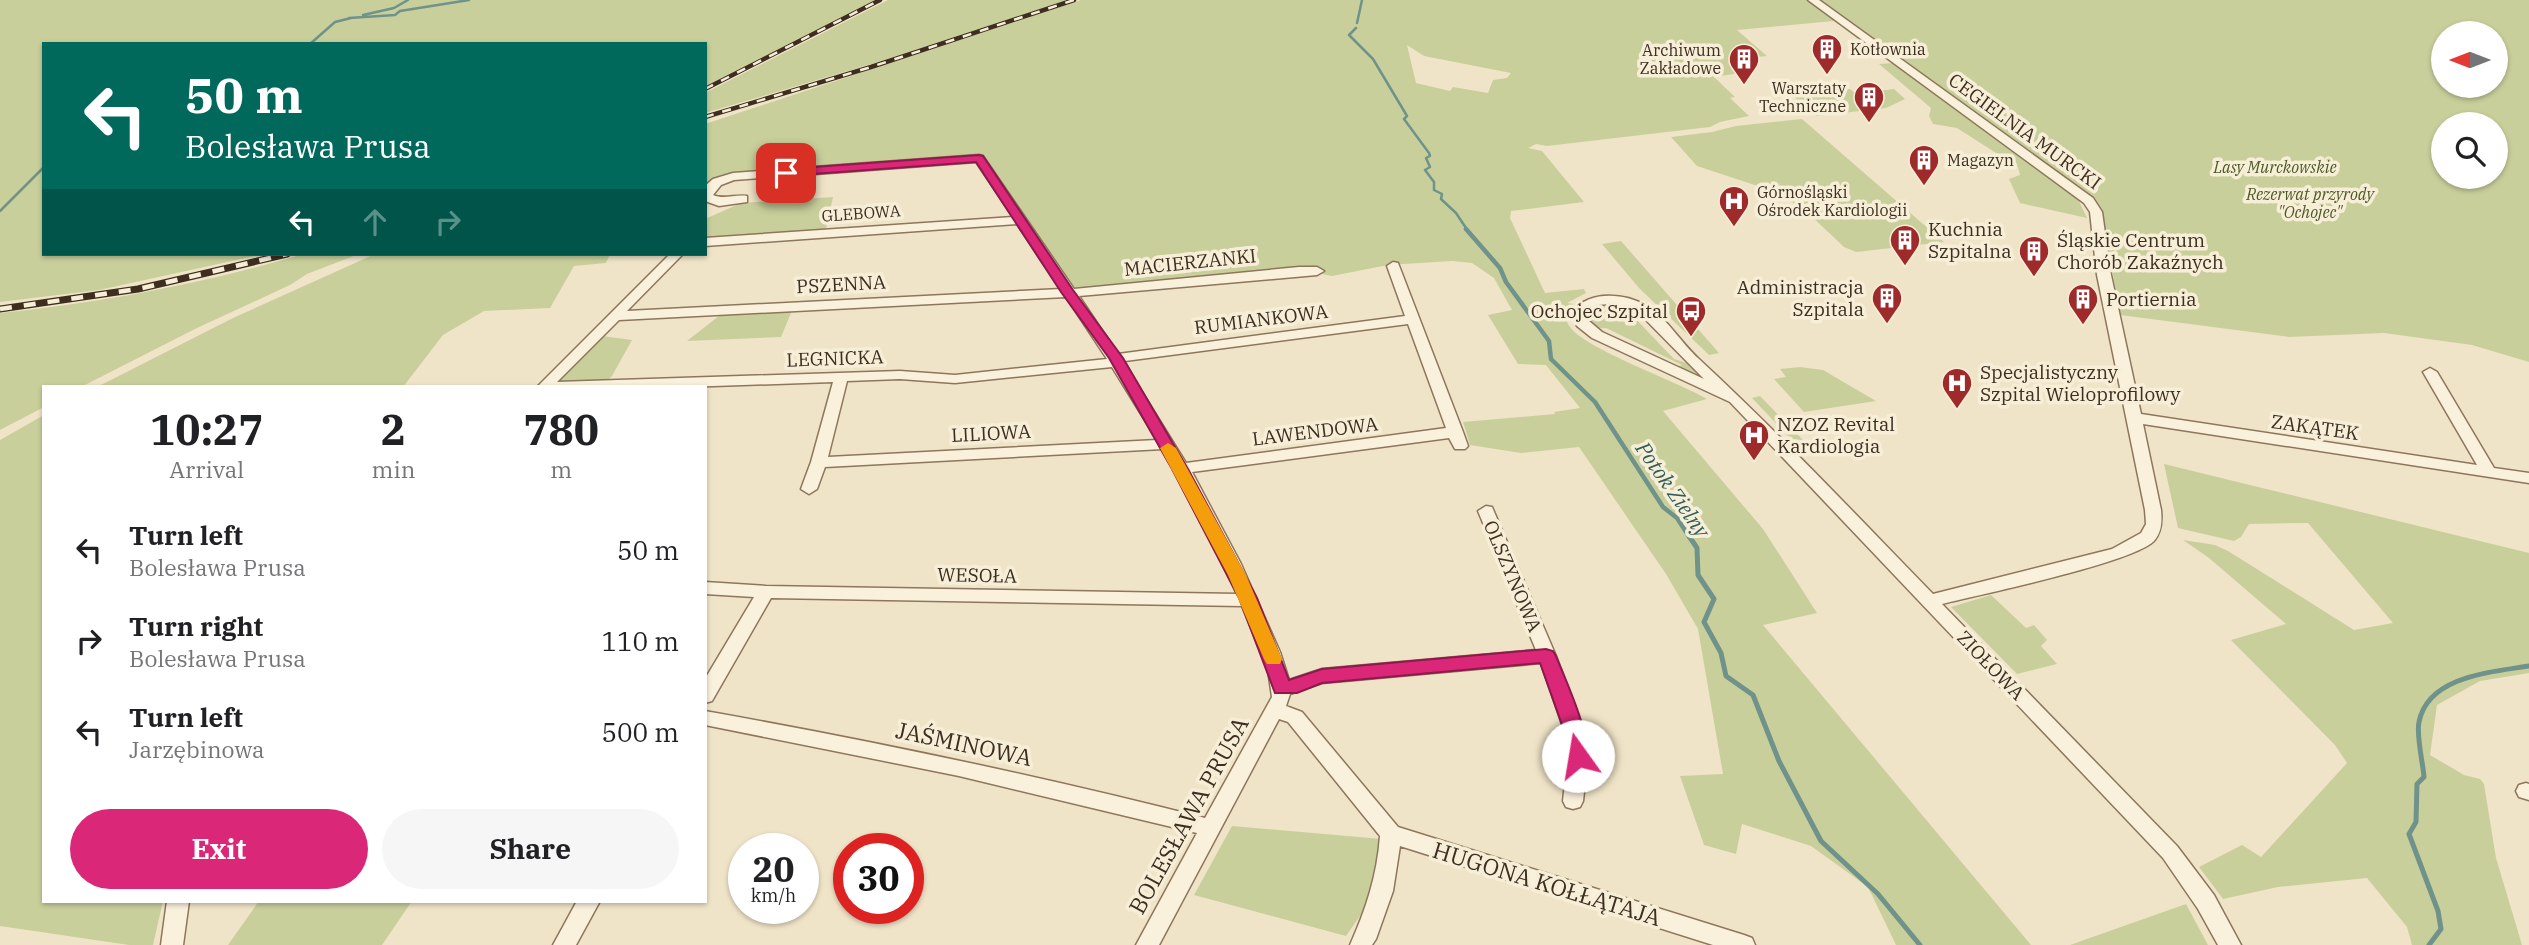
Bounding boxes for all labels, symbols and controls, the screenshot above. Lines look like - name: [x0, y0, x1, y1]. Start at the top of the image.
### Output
- north arrow: [2431, 21, 2508, 98]
- map controls: [2431, 21, 2508, 189]
- building icon: Kotłownia: [1810, 32, 1844, 76]
- place label: Kotłownia: [1850, 39, 1926, 59]
- place label: Archiwum Zakładowe: [1640, 40, 1721, 78]
- building icon: Archiwum Zakładowe: [1727, 42, 1761, 86]
- text: 50 m: [185, 63, 303, 126]
- street label: CEGIELNIA MURCKI: [1944, 68, 2106, 194]
- icon: left: [70, 70, 161, 161]
- place label: Warsztaty Techniczne: [1759, 78, 1846, 116]
- building icon: Warsztaty Techniczne: [1852, 80, 1886, 124]
- button: search: [2431, 112, 2508, 189]
- text: Bolesława Prusa: [185, 125, 431, 167]
- pin: [756, 143, 816, 203]
- building icon: Magazyn: [1907, 143, 1941, 187]
- place label: Magazyn: [1947, 150, 2014, 170]
- icon: arrive: [767, 154, 805, 192]
- park label: Lasy Murckowskie: [2212, 157, 2337, 177]
- place label: Górnośląski Ośrodek Kardiologii: [1757, 182, 1907, 220]
- hospital icon: Górnośląski Ośrodek Kardiologii: [1717, 184, 1751, 228]
- park label: Rezerwat przyrody "Ochojec": [2245, 184, 2376, 222]
- street label: GLEBOWA: [821, 200, 901, 226]
- icon: left: [283, 203, 321, 241]
- icon: ahead: [356, 203, 394, 241]
- icon: right: [429, 203, 467, 241]
- place label: Kuchnia Szpitalna: [1928, 217, 2012, 263]
- building icon: Kuchnia Szpitalna: [1888, 223, 1922, 267]
- place label: Śląskie Centrum Chorób Zakaźnych: [2057, 228, 2224, 274]
- building icon: Śląskie Centrum Chorób Zakaźnych: [2017, 234, 2051, 278]
- street label: MACIERZANKI: [1123, 243, 1257, 281]
- street label: PSZENNA: [796, 270, 886, 298]
- place label: Administracja Szpitala: [1737, 275, 1864, 321]
- building icon: Administracja Szpitala: [1870, 281, 1904, 325]
- building icon: Portiernia: [2066, 282, 2100, 326]
- place label: Portiernia: [2106, 287, 2197, 311]
- bus stop icon: Ochojec Szpital: [1674, 294, 1708, 338]
- street label: RUMIANKOWA: [1193, 299, 1329, 339]
- place label: Ochojec Szpital: [1531, 299, 1668, 323]
- street label: LEGNICKA: [786, 344, 884, 372]
- place label: Specjalistyczny Szpital Wieloprofilowy: [1980, 360, 2181, 406]
- hospital icon: Specjalistyczny Szpital Wieloprofilowy: [1940, 366, 1974, 410]
- text: 10:27: [150, 402, 264, 457]
- text: 2: [381, 402, 406, 457]
- text: 780: [523, 402, 599, 457]
- street label: ZAKĄTEK: [2269, 409, 2361, 445]
- street label: LAWENDOWA: [1251, 411, 1379, 451]
- place label: NZOZ Revital Kardiologia: [1777, 412, 1895, 458]
- hospital icon: NZOZ Revital Kardiologia: [1737, 418, 1771, 462]
- street label: LILIOWA: [951, 419, 1031, 447]
- water label: Potok Zielny: [1629, 435, 1718, 544]
- text: Arrival: [169, 454, 244, 484]
- text: min: [372, 454, 415, 484]
- text: m: [550, 454, 572, 484]
- street label: OLSZYNOWA: [1479, 517, 1547, 635]
- text: Turn left: [129, 518, 243, 552]
- icon: left: [70, 531, 108, 569]
- text: 50 m: [617, 533, 679, 567]
- text: Bolesława Prusa: [129, 552, 306, 582]
- street label: WESOŁA: [937, 562, 1017, 588]
- text: Turn right: [129, 609, 263, 643]
- icon: right: [70, 622, 108, 660]
- text: 110 m: [601, 624, 679, 658]
- street label: ZIOŁOWA: [1952, 625, 2030, 705]
- text: Bolesława Prusa: [129, 643, 306, 673]
- text: Turn left: [129, 700, 243, 734]
- street label: BOLESŁAWA PRUSA: [1121, 711, 1255, 919]
- icon: left: [70, 713, 108, 751]
- street label: JAŚMINOWA: [893, 714, 1035, 772]
- text: 500 m: [601, 715, 679, 749]
- position arrow: [1541, 719, 1615, 793]
- text: Jarzębinowa: [129, 734, 265, 764]
- button: Exit: [70, 809, 368, 889]
- button: Share: [382, 809, 679, 889]
- speed limit sign: 30: [833, 833, 924, 924]
- street label: HUGONA KOŁŁĄTAJA: [1429, 834, 1665, 932]
- text: 20: [752, 846, 795, 892]
- text: km/h: [751, 884, 796, 907]

